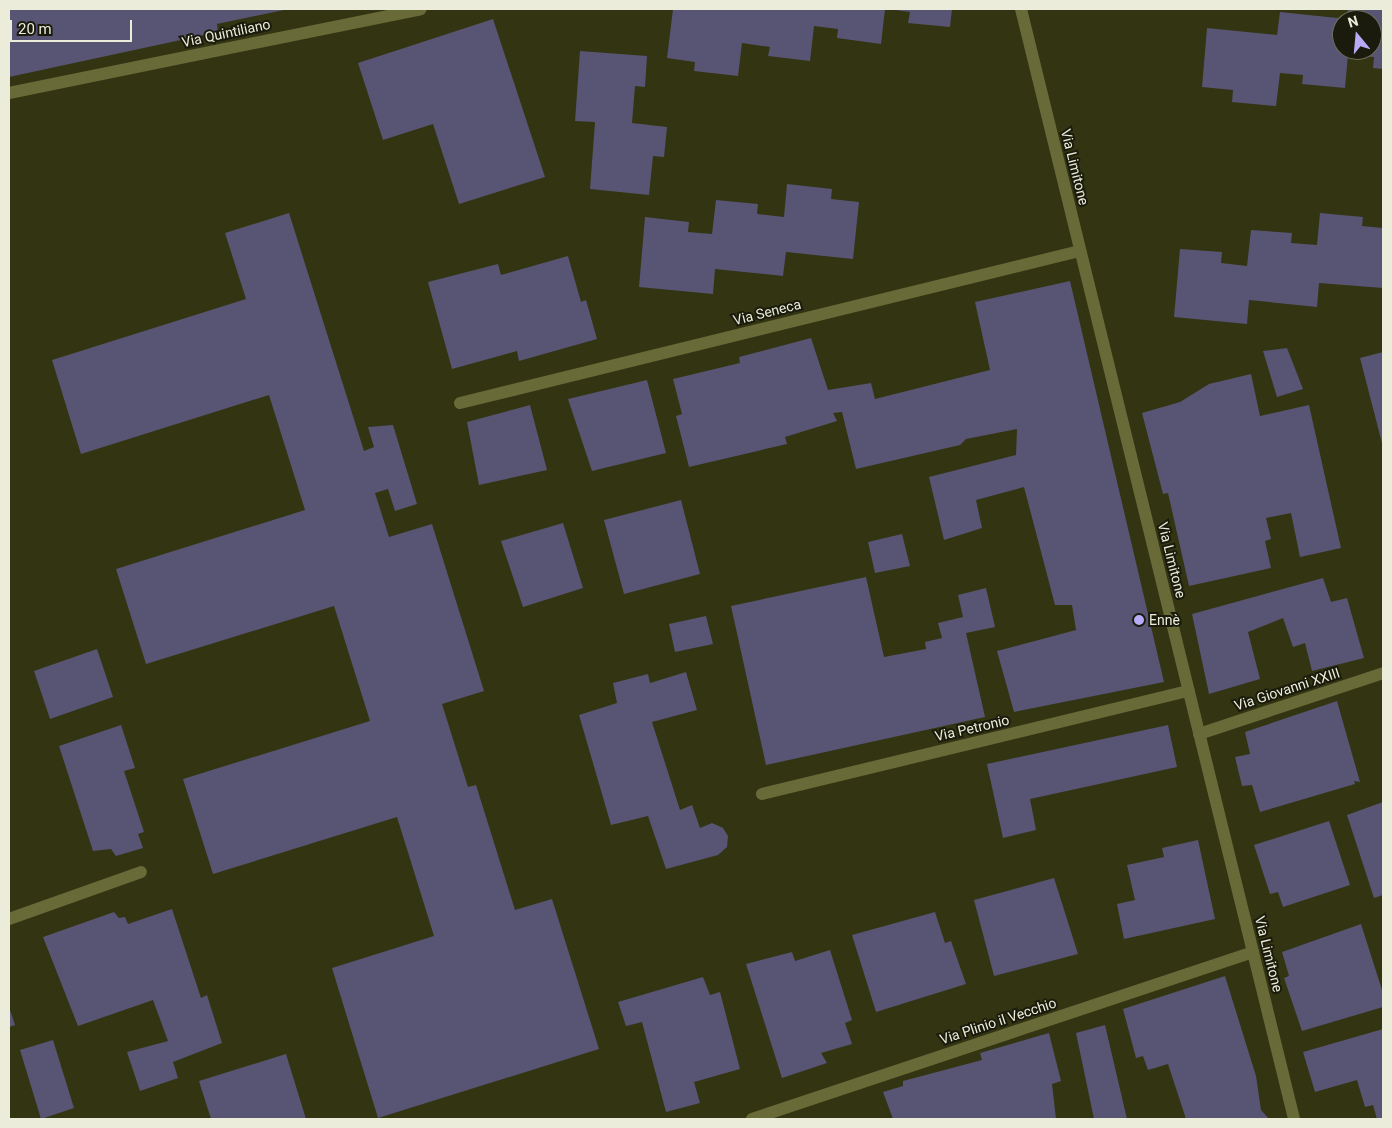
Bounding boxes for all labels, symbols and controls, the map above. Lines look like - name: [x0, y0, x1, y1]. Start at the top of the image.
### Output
- scale bar: [12, 10, 135, 42]
- north arrow: [1332, 10, 1382, 60]
- text: N: [1346, 13, 1360, 31]
- street label: Via Quintiliano: [180, 15, 272, 51]
- text: 20 m: [18, 20, 52, 38]
- street label: Via Limitone: [1057, 127, 1093, 207]
- street label: Via Seneca: [731, 295, 803, 329]
- street label: Via Limitone: [1154, 520, 1190, 600]
- place label: Ennè: [1149, 612, 1180, 628]
- marker: Ennè: [1133, 614, 1145, 626]
- street label: Via Giovanni XXIII: [1232, 664, 1342, 714]
- street label: Via Petronio: [933, 711, 1011, 745]
- street label: Via Limitone: [1251, 914, 1287, 994]
- street label: Via Plinio il Vecchio: [938, 994, 1058, 1048]

